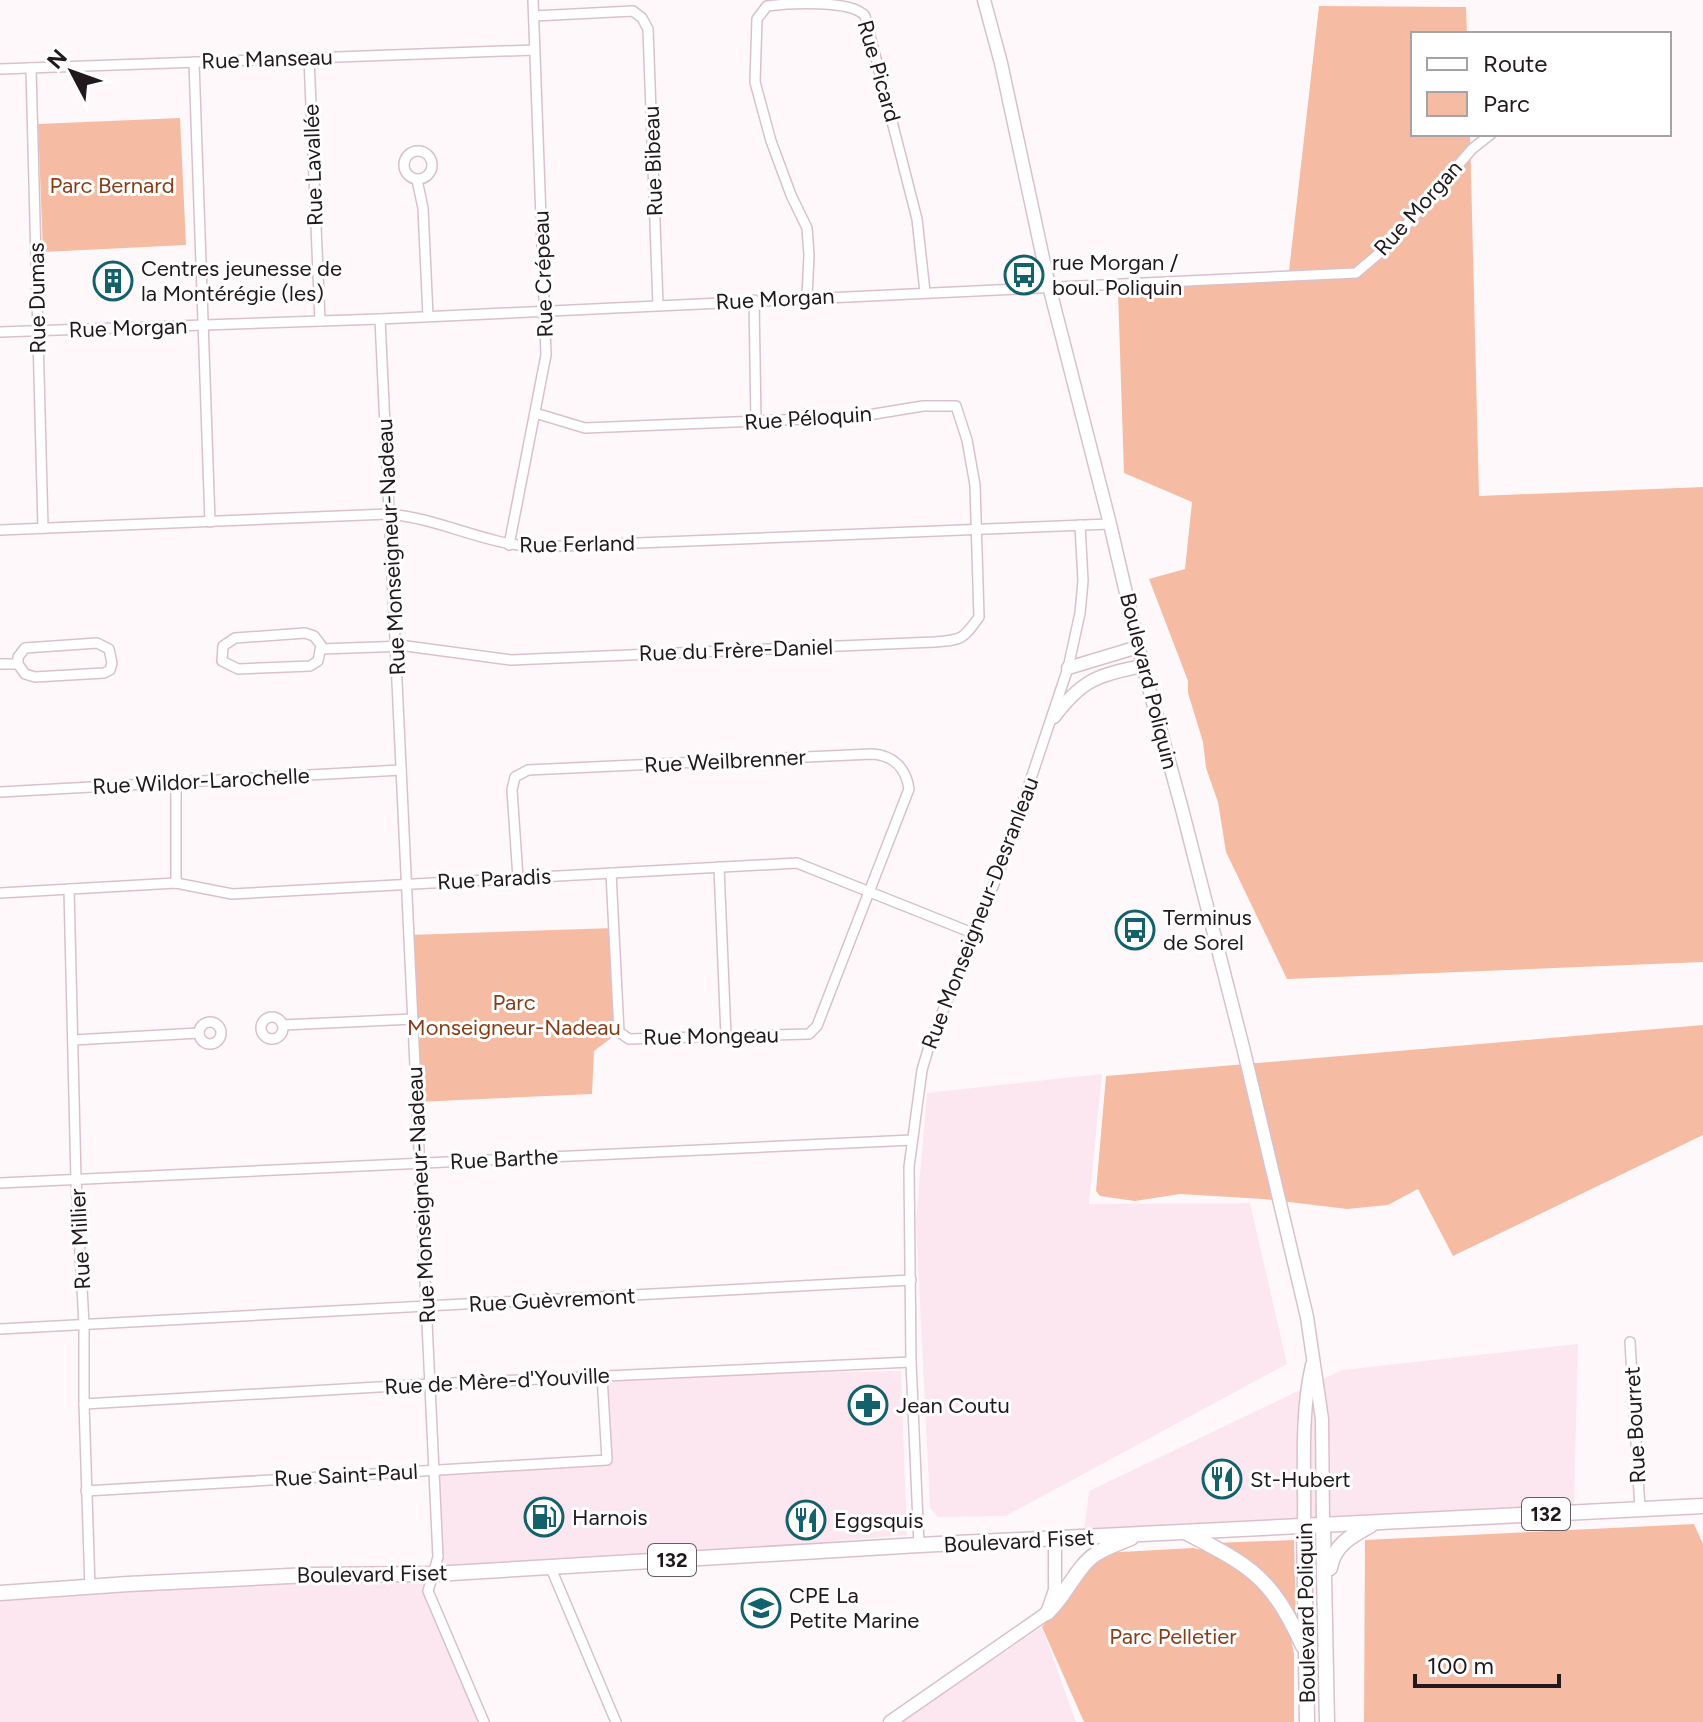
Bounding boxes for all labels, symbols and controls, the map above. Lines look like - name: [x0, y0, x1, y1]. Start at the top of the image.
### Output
- street label: Rue Picard: [852, 17, 906, 125]
- north arrow: [32, 32, 112, 112]
- legend: [1411, 32, 1671, 136]
- street label: Rue Manseau: [201, 43, 333, 75]
- text: N: [42, 44, 73, 74]
- text: Route: [1483, 49, 1547, 78]
- text: Parc: [1483, 89, 1530, 118]
- street label: Rue Lavallée: [297, 104, 329, 226]
- street label: Rue Bibeau: [638, 105, 668, 217]
- street label: Rue Morgan: [1368, 155, 1468, 261]
- park label: Parc Bernard: [49, 172, 175, 199]
- street label: Rue Crépeau: [527, 210, 559, 338]
- street label: Rue Dumas: [23, 242, 51, 354]
- place label: rue Morgan / boul. Poliquin: [1052, 249, 1182, 301]
- bus stop icon: rue Morgan / boul. Poliquin: [1003, 254, 1045, 296]
- place label: Centres jeunesse de la Montérégie (les): [141, 255, 342, 307]
- building icon: Centres jeunesse de la Montérégie (les): [92, 260, 134, 302]
- street label: Rue Morgan: [715, 282, 835, 316]
- street label: Rue Morgan: [68, 312, 188, 344]
- street label: Rue Péloquin: [743, 400, 873, 436]
- street label: Rue Monseigneur-Nadeau: [371, 418, 411, 676]
- street label: Rue Ferland: [519, 529, 635, 559]
- street label: Boulevard Poliquin: [1114, 590, 1184, 772]
- street label: Rue du Frère-Daniel: [638, 633, 834, 667]
- street label: Rue Weilbrenner: [643, 743, 807, 779]
- street label: Rue Wildor-Larochelle: [92, 762, 310, 800]
- street label: Rue Monseigneur-Desranleau: [916, 773, 1044, 1053]
- street label: Rue Paradis: [436, 863, 552, 895]
- place label: Terminus de Sorel: [1163, 904, 1252, 956]
- bus stop icon: Terminus de Sorel: [1114, 909, 1156, 951]
- park label: Parc Monseigneur-Nadeau: [407, 989, 621, 1041]
- street label: Rue Mongeau: [643, 1021, 779, 1051]
- street label: Rue Monseigneur-Nadeau: [401, 1066, 441, 1324]
- street label: Rue Barthe: [449, 1143, 559, 1175]
- street label: Rue Millier: [64, 1187, 96, 1290]
- street label: Rue Guèvremont: [468, 1282, 636, 1318]
- street label: Rue de Mère-d'Youville: [384, 1362, 610, 1400]
- street label: Rue Bourret: [1618, 1366, 1652, 1484]
- pharmacy icon: Jean Coutu: [847, 1384, 889, 1426]
- place label: Jean Coutu: [896, 1392, 1010, 1419]
- street label: Rue Saint-Paul: [273, 1458, 419, 1492]
- restaurant icon: St-Hubert: [1201, 1458, 1243, 1500]
- place label: St-Hubert: [1250, 1466, 1350, 1493]
- fuel station icon: Harnois: [523, 1496, 565, 1538]
- road number: 132: [1522, 1498, 1570, 1530]
- restaurant icon: Eggsquis: [785, 1499, 827, 1541]
- place label: Harnois: [572, 1504, 648, 1531]
- place label: Eggsquis: [834, 1507, 923, 1534]
- street label: Boulevard Poliquin: [1291, 1522, 1321, 1704]
- street label: Boulevard Fiset: [943, 1524, 1095, 1558]
- road number: 132: [648, 1544, 696, 1576]
- street label: Boulevard Fiset: [296, 1559, 448, 1589]
- place label: CPE La Petite Marine: [789, 1582, 919, 1634]
- school or university icon: CPE La Petite Marine: [740, 1587, 782, 1629]
- park label: Parc Pelletier: [1109, 1623, 1237, 1650]
- scale bar: [1415, 1638, 1559, 1688]
- text: 100 m: [1427, 1651, 1494, 1680]

